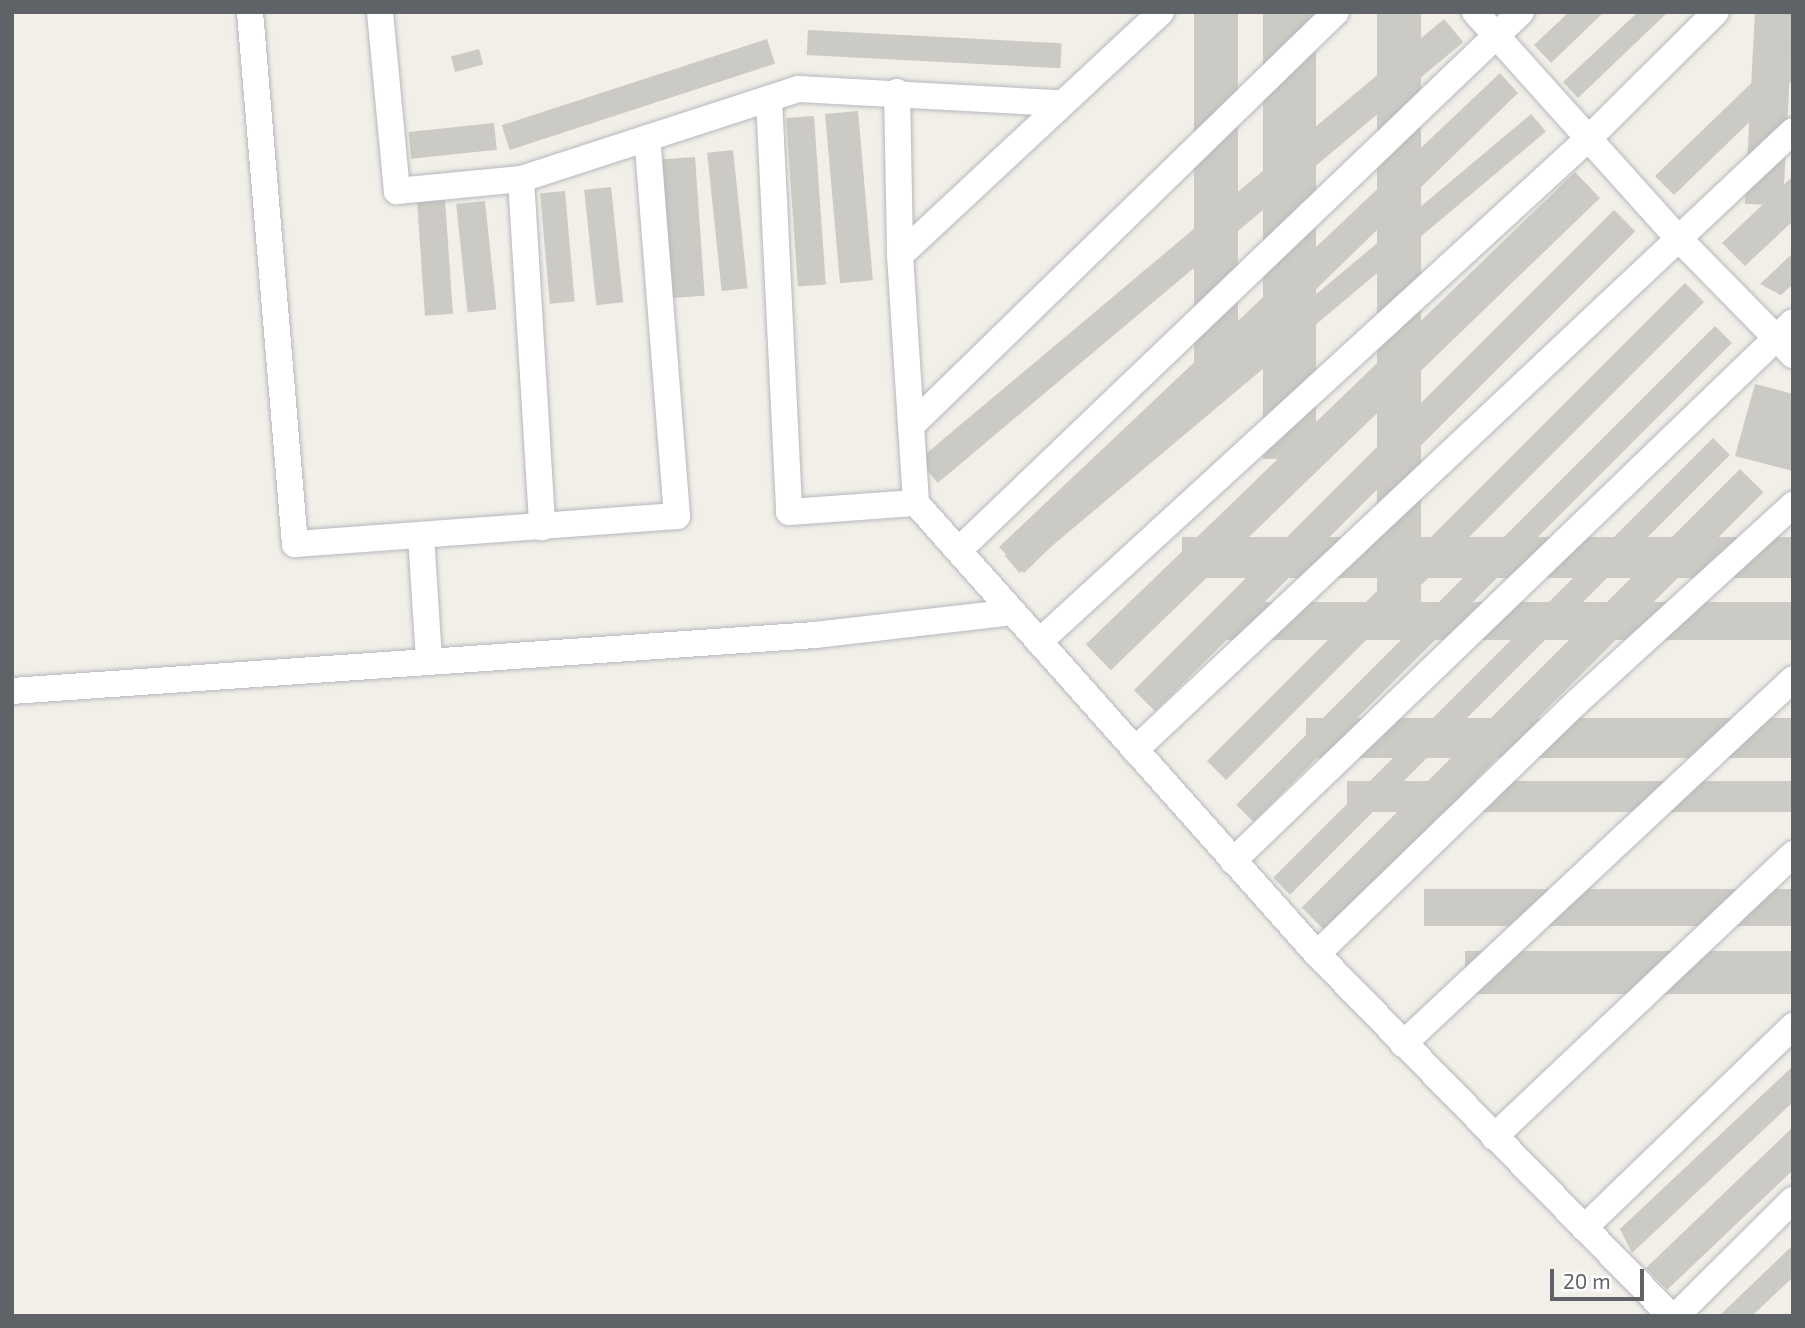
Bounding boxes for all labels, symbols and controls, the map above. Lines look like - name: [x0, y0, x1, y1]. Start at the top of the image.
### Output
- scale bar: [1553, 1254, 1647, 1298]
- text: 20 m: [1563, 1268, 1611, 1293]

